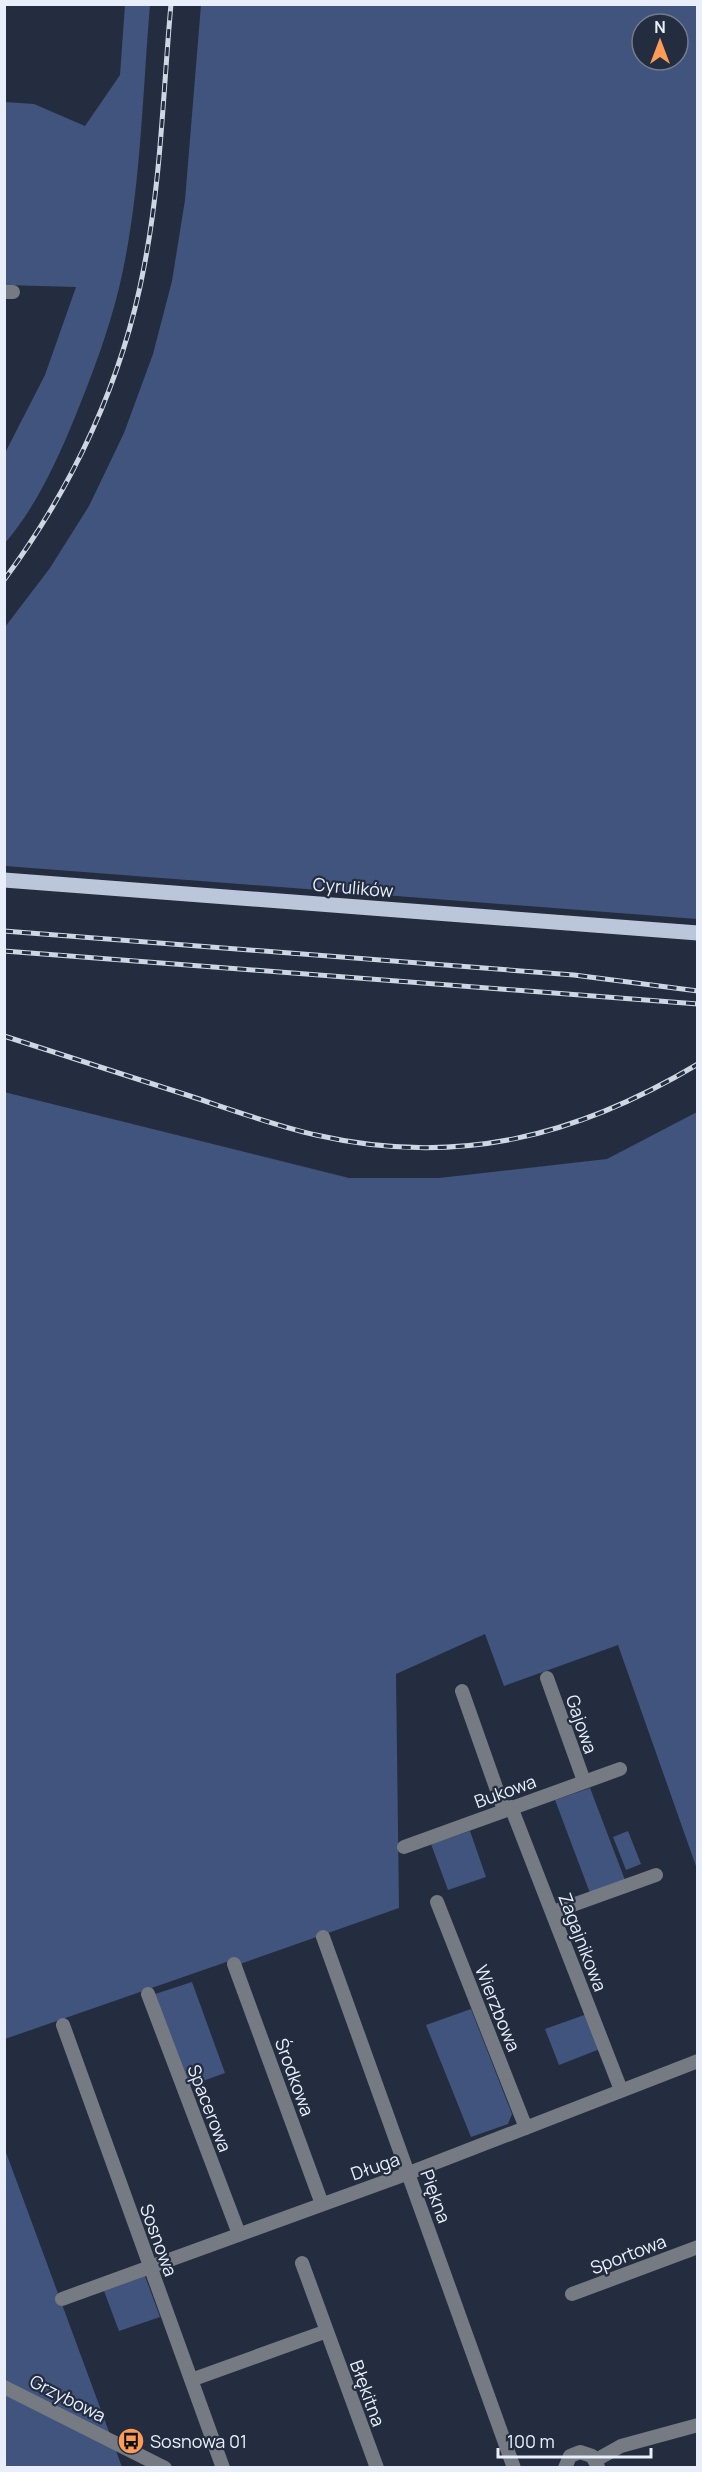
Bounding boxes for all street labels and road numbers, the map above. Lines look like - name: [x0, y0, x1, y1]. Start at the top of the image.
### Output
- street label: Cyrulików: [312, 872, 394, 902]
- street label: Gajowa: [561, 1691, 603, 1757]
- street label: Bukowa: [471, 1769, 539, 1813]
- street label: Zagajnikowa: [553, 1889, 613, 1995]
- street label: Wierzbowa: [470, 1961, 526, 2055]
- street label: Środkowa: [270, 2035, 320, 2119]
- street label: Spacerowa: [182, 2061, 238, 2155]
- street label: Długa: [347, 2146, 403, 2186]
- street label: Piękna: [415, 2166, 457, 2226]
- street label: Sosnowa: [135, 2201, 183, 2279]
- street label: Sportowa: [587, 2229, 669, 2279]
- street label: Błękitna: [345, 2356, 391, 2430]
- street label: Grzybowa: [26, 2369, 110, 2427]

